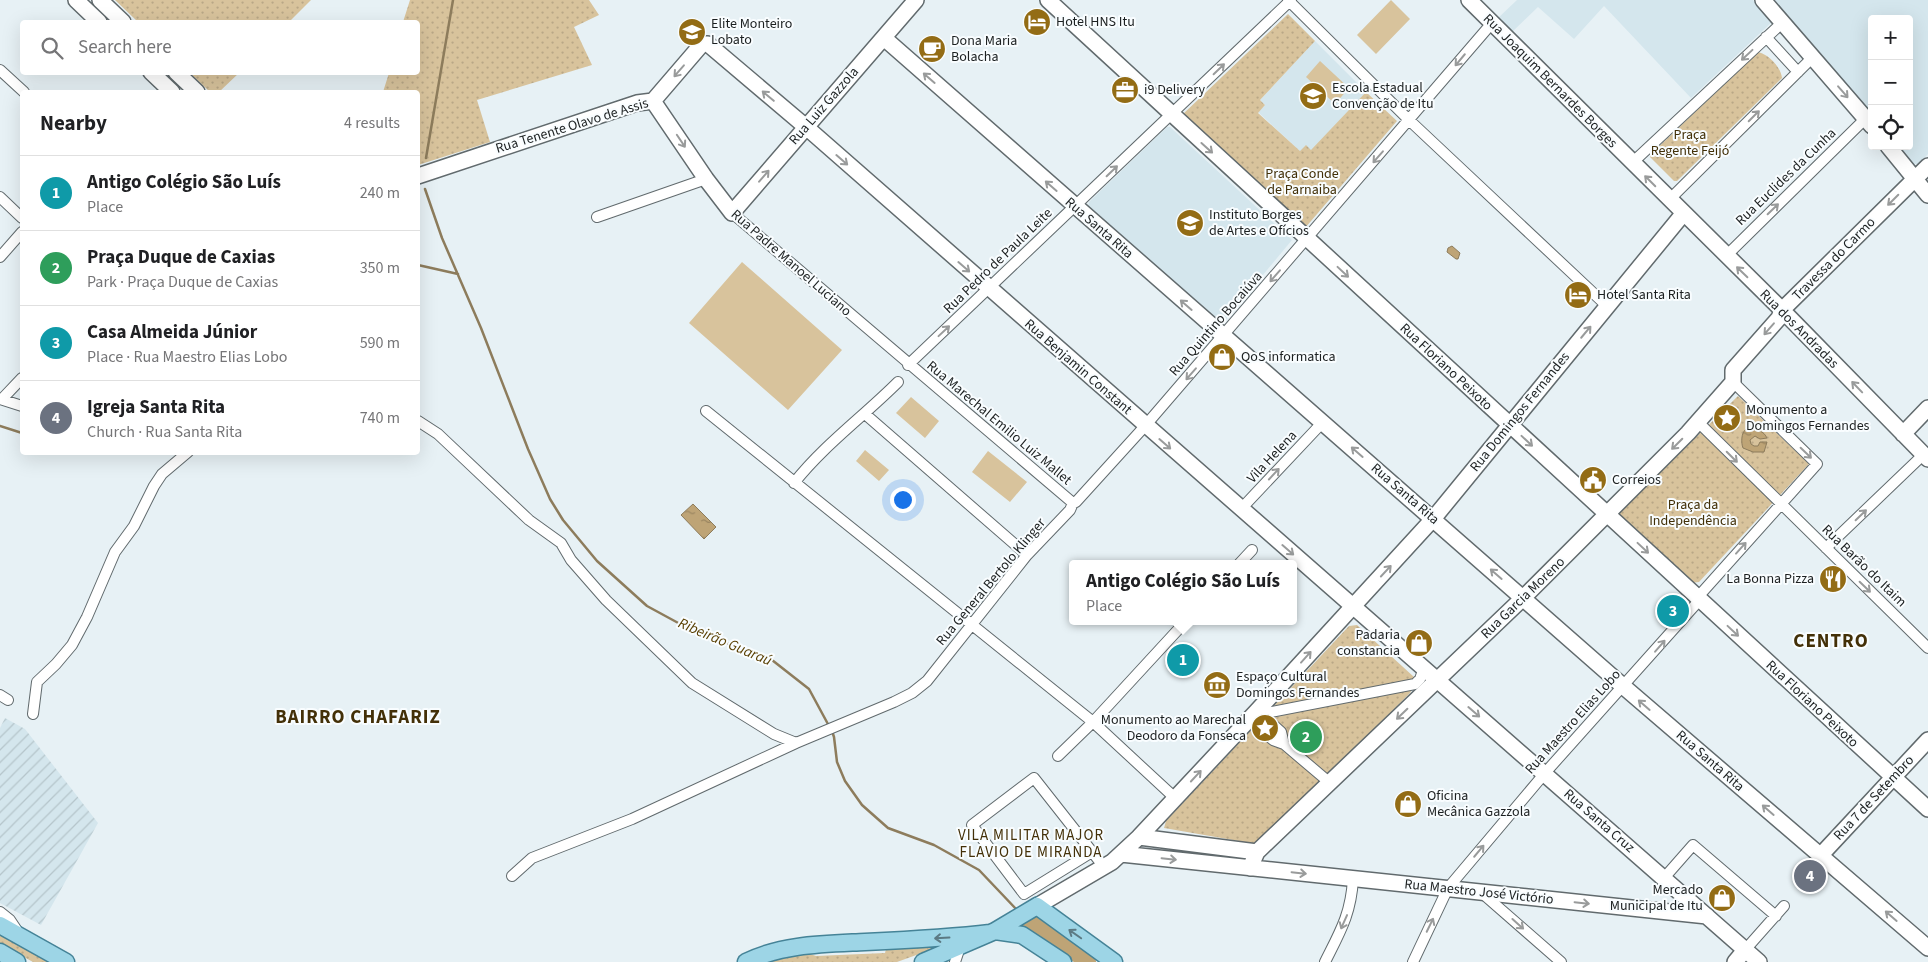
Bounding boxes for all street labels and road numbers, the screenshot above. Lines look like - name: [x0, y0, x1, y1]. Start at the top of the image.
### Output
- street label: Rua Joaquim Bernardes Borges: [1478, 9, 1622, 153]
- street label: Rua Luiz Gazzola: [784, 63, 864, 149]
- street label: Rua Tenente Olavo de Assis: [493, 93, 651, 159]
- street label: Rua Euclides da Cunha: [1731, 124, 1841, 230]
- street label: Rua Santa Rita: [1060, 193, 1138, 263]
- street label: Rua Pedro de Paula Leite: [939, 204, 1057, 318]
- street label: Rua Padre Manoel Luciano: [726, 205, 856, 321]
- street label: Travessa do Carmo: [1788, 213, 1880, 305]
- street label: Rua Quintino Bocaiúva: [1165, 267, 1267, 381]
- street label: Rua dos Andradas: [1755, 285, 1843, 373]
- street label: Rua Benjamin Constant: [1020, 315, 1136, 420]
- street label: Rua Floriano Peixoto: [1395, 319, 1497, 415]
- street label: Rua Domingos Fernandes: [1465, 348, 1575, 476]
- street label: Rua Marechal Emilio Luiz Mallet: [922, 356, 1076, 490]
- street label: Vila Helena: [1242, 426, 1302, 488]
- street label: Rua Santa Rita: [1366, 459, 1444, 529]
- street label: Rua General Bertolo Klinger: [932, 514, 1051, 650]
- street label: Rua Barão do Itaim: [1817, 520, 1911, 612]
- street label: Rua Garcia Moreno: [1476, 553, 1570, 643]
- street label: Rua Floriano Peixoto: [1761, 656, 1863, 752]
- street label: Rua Maestro Elias Lobo: [1520, 665, 1626, 779]
- street label: Rua Santa Rita: [1671, 726, 1749, 796]
- street label: Rua 7 de Setembro: [1829, 751, 1919, 845]
- street label: Rua Santa Cruz: [1559, 784, 1639, 858]
- street label: Rua Maestro José Victório: [1403, 874, 1555, 910]

